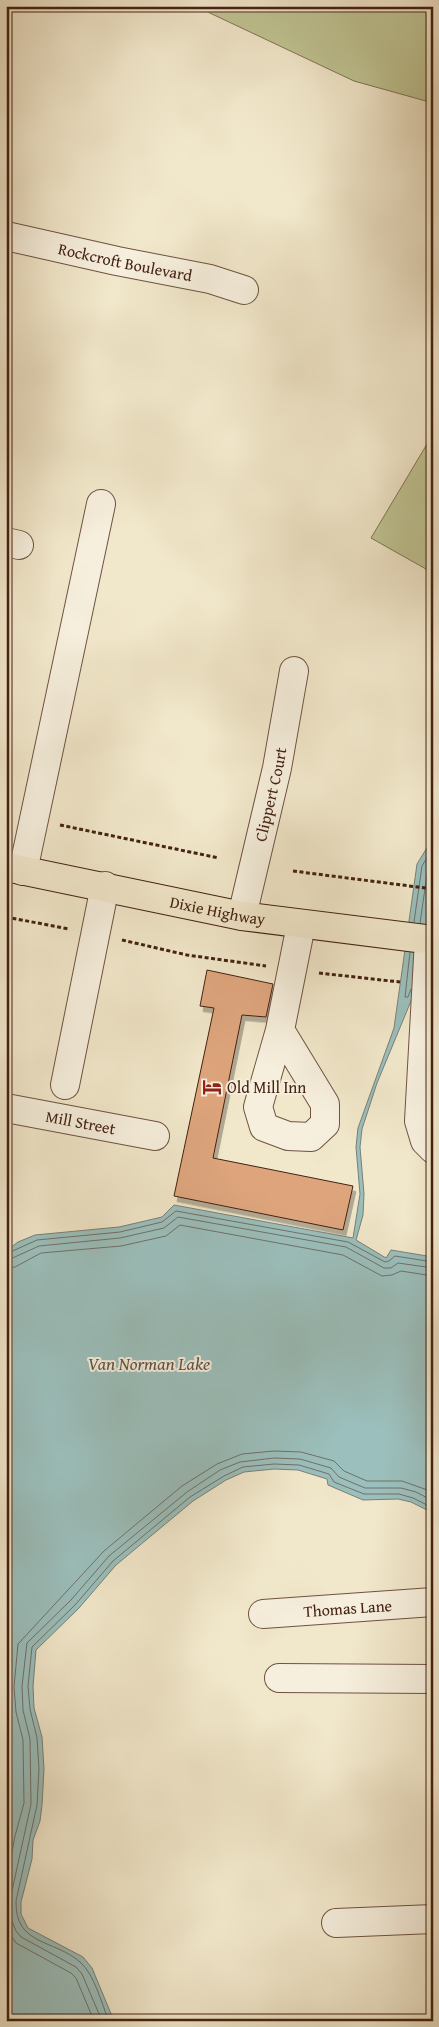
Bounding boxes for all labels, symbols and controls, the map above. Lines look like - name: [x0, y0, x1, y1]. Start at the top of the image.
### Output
- street label: Rockcroft Boulevard: [56, 236, 195, 287]
- street label: Clippert Court: [248, 745, 292, 844]
- street label: Dixie Highway: [168, 889, 267, 931]
- place label: Old Mill Inn: [227, 1075, 306, 1099]
- hotel icon: Old Mill Inn: [201, 1076, 223, 1098]
- street label: Mill Street: [44, 1104, 118, 1140]
- water label: Van Norman Lake: [88, 1350, 210, 1377]
- street label: Thomas Lane: [303, 1593, 393, 1623]

